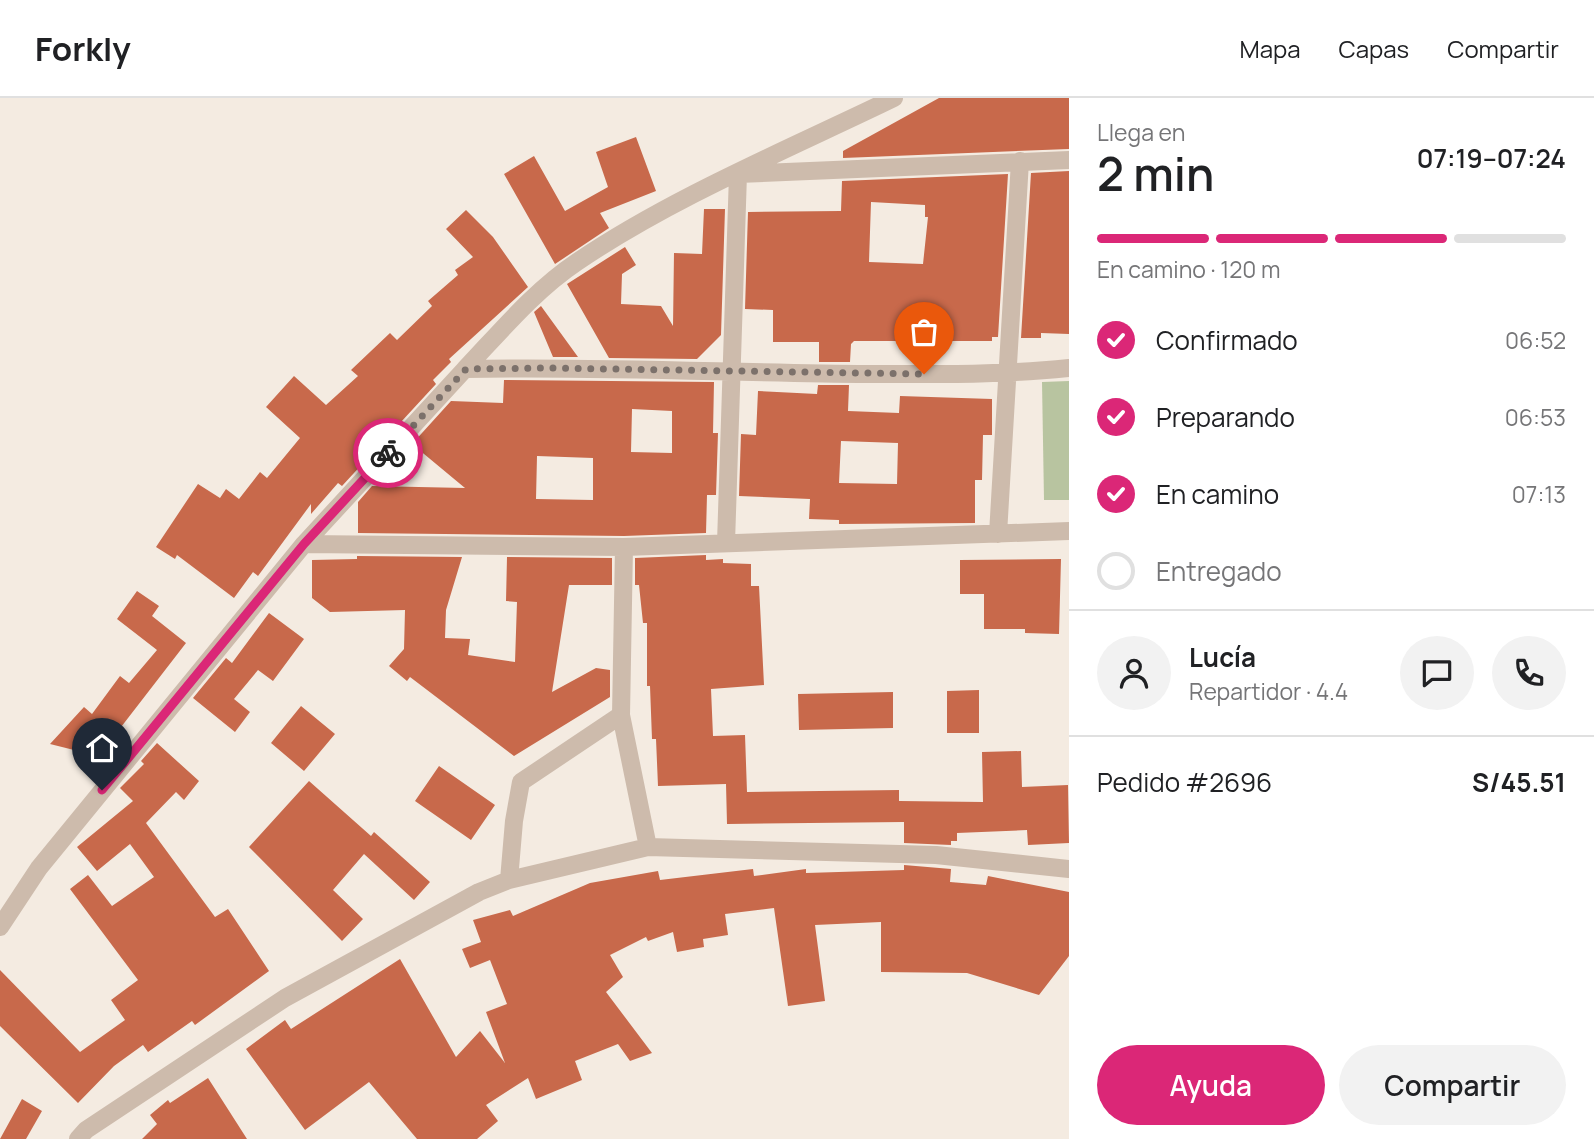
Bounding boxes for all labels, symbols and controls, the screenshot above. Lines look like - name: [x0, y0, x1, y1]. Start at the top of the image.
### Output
- text: Forkly: [35, 26, 131, 71]
- text: Mapa: [1240, 32, 1301, 65]
- text: Capas: [1339, 32, 1409, 65]
- text: Compartir: [1447, 32, 1559, 65]
- text: Llega en: [1097, 116, 1185, 148]
- text: 07:19–07:24: [1417, 140, 1566, 176]
- text: 2 min: [1097, 142, 1214, 205]
- text: En camino · 120 m: [1097, 253, 1281, 285]
- pin: [894, 302, 954, 374]
- icon: bag: [905, 313, 943, 351]
- icon: check: [1097, 321, 1135, 359]
- text: Confirmado: [1156, 322, 1298, 358]
- text: 06:52: [1505, 324, 1566, 356]
- icon: check: [1097, 398, 1135, 436]
- text: Preparando: [1156, 399, 1295, 435]
- text: 06:53: [1505, 401, 1566, 433]
- courier: [353, 418, 423, 488]
- icon: bike: [369, 434, 407, 472]
- icon: check: [1097, 475, 1135, 513]
- text: En camino: [1156, 476, 1279, 512]
- text: 07:13: [1512, 478, 1566, 510]
- text: Entregado: [1156, 553, 1282, 589]
- button: person: [1097, 636, 1171, 710]
- button: chat: [1400, 636, 1474, 710]
- button: phone: [1492, 636, 1566, 710]
- text: Lucía: [1189, 639, 1256, 675]
- text: Repartidor · 4.4: [1189, 675, 1348, 707]
- pin: [72, 718, 132, 790]
- icon: home: [83, 729, 121, 767]
- text: Pedido #2696: [1097, 764, 1272, 800]
- text: S/45.51: [1472, 764, 1566, 800]
- button: Ayuda: [1097, 1045, 1325, 1125]
- button: Compartir: [1339, 1045, 1566, 1125]

